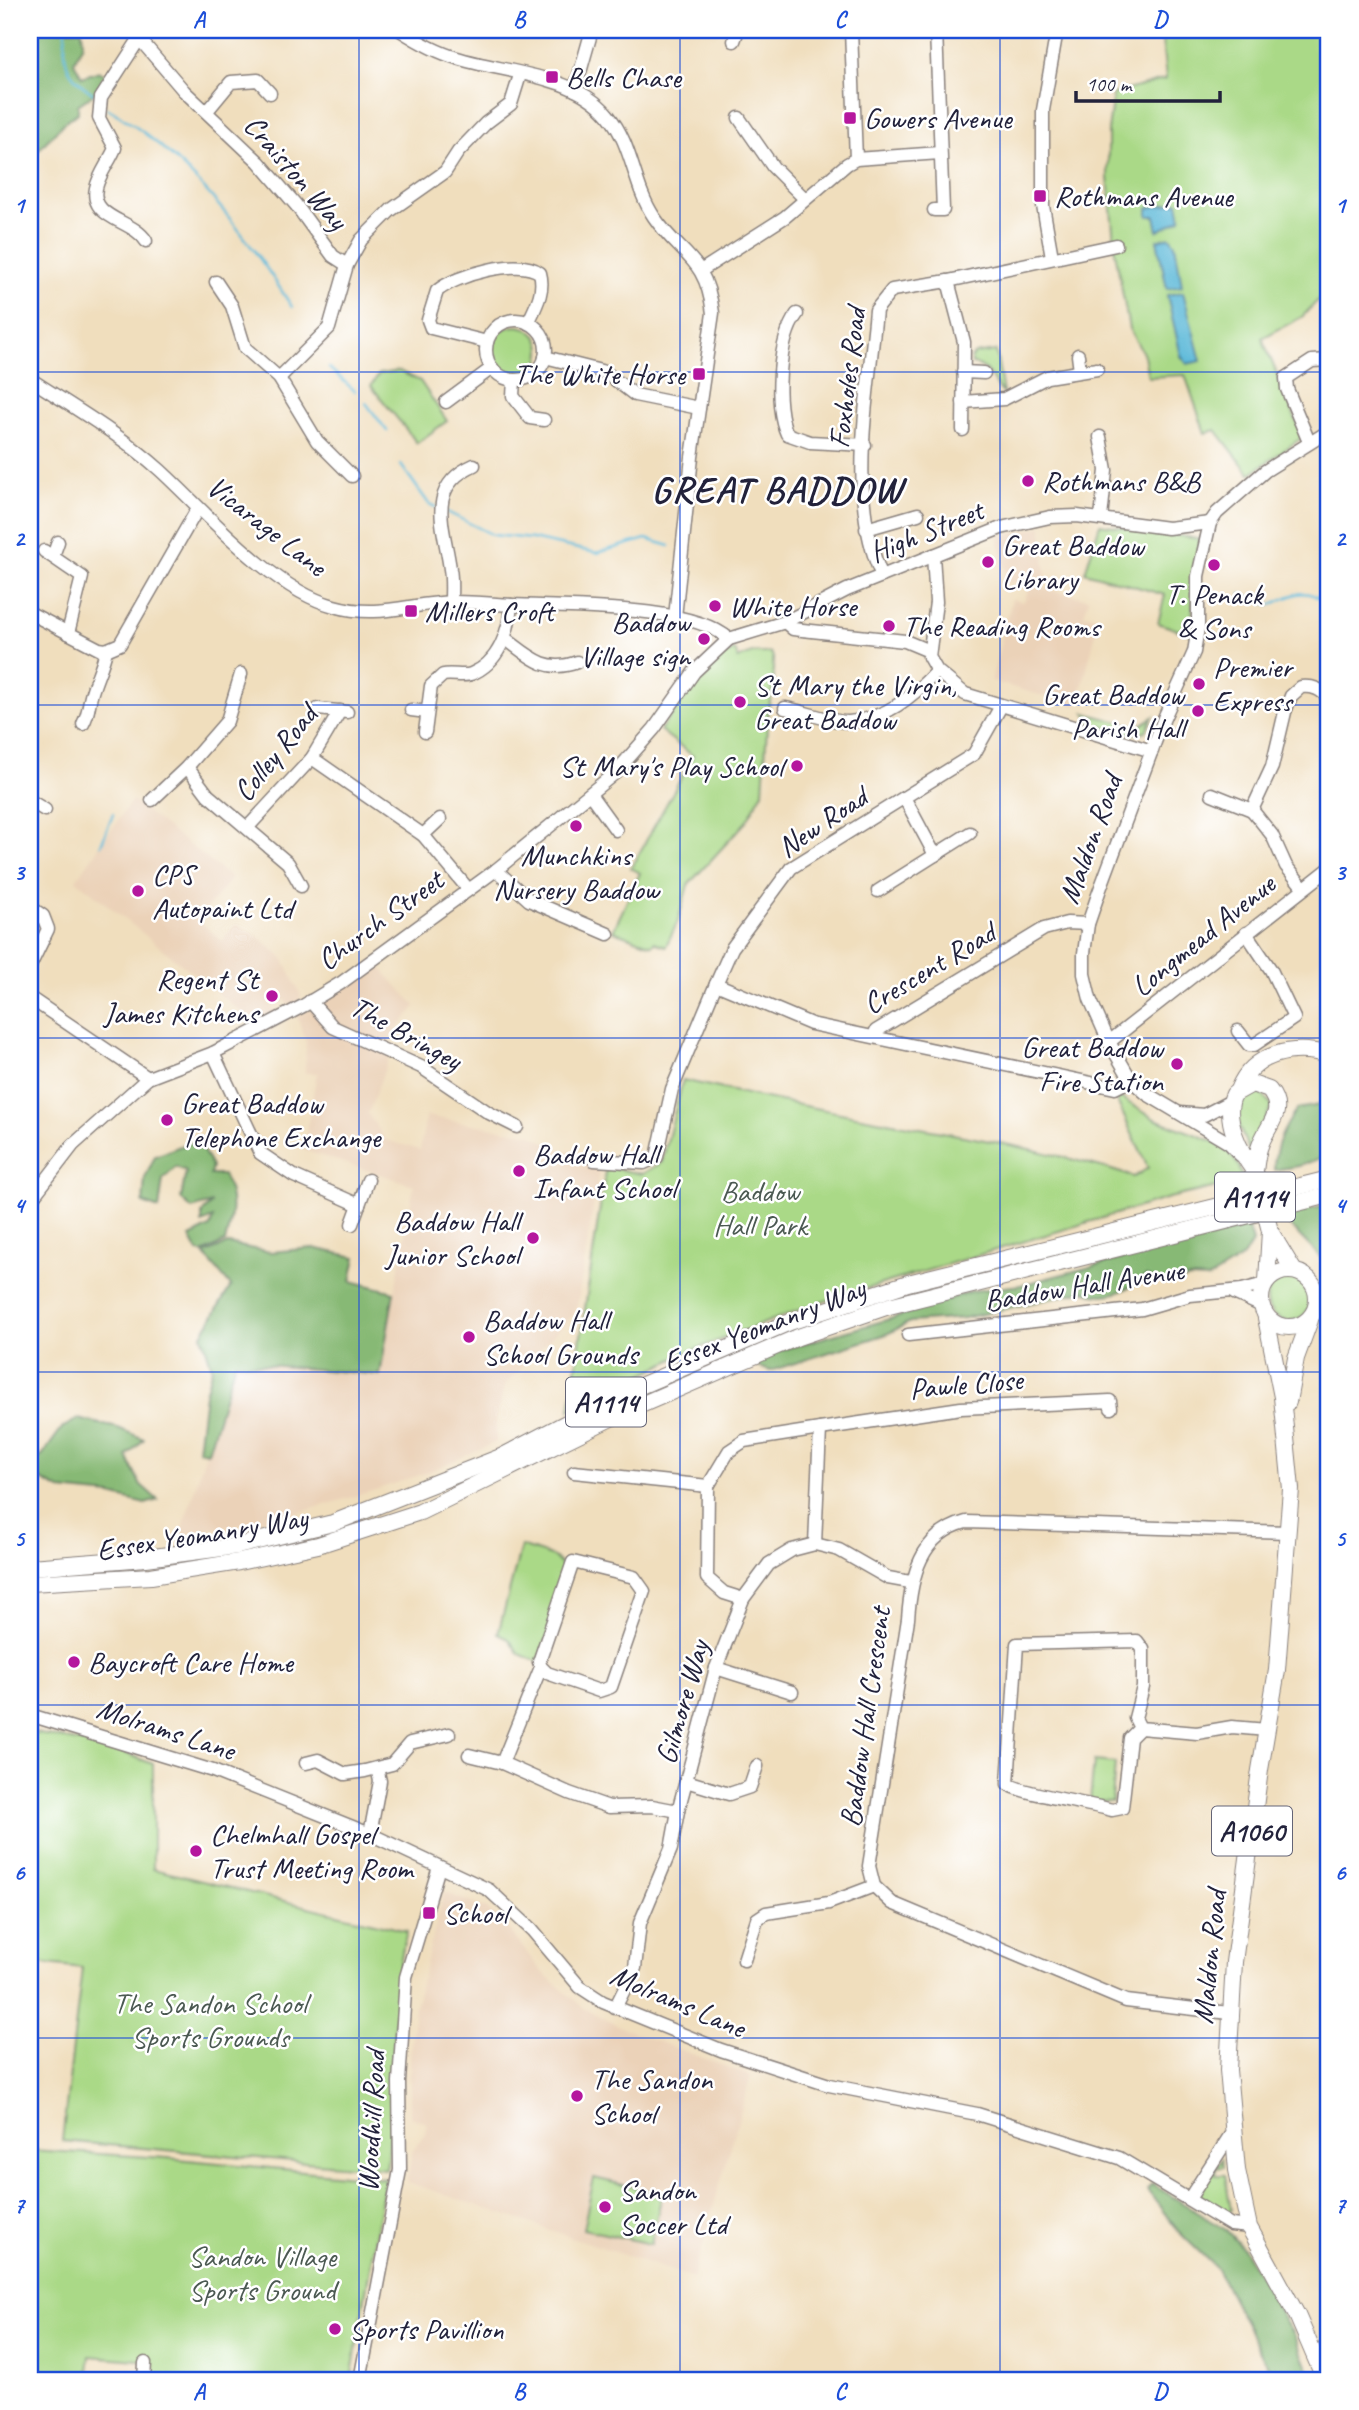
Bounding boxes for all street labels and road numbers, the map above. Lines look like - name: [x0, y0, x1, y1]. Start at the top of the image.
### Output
- street label: Craiston Way: [236, 107, 357, 239]
- street label: Foxholes Road: [820, 302, 875, 450]
- street label: Vicarage Lane: [199, 467, 336, 586]
- street label: High Street: [864, 490, 991, 571]
- street label: Colley Road: [225, 694, 328, 809]
- street label: Maldon Road: [1049, 765, 1132, 909]
- street label: New Road: [770, 776, 878, 866]
- street label: Church Street: [309, 860, 453, 979]
- street label: Longmead Avenue: [1123, 864, 1285, 1005]
- street label: Crescent Road: [856, 911, 1006, 1022]
- street label: The Bringey: [344, 987, 470, 1080]
- road number: A1114: [1215, 1172, 1295, 1222]
- street label: Baddow Hall Avenue: [982, 1250, 1189, 1320]
- street label: Essex Yeomanry Way: [658, 1268, 872, 1381]
- street label: Pawle Close: [908, 1360, 1026, 1408]
- road number: A1114: [566, 1378, 646, 1426]
- street label: Essex Yeomanry Way: [94, 1498, 312, 1569]
- street label: Baddow Hall Crescent: [831, 1602, 900, 1829]
- street label: Gilmore Way: [646, 1633, 718, 1768]
- street label: Molrams Lane: [92, 1689, 242, 1770]
- road number: A1060: [1212, 1806, 1292, 1856]
- street label: Maldon Road: [1183, 1884, 1235, 2026]
- street label: Molrams Lane: [605, 1956, 753, 2047]
- street label: Woodhill Road: [348, 2045, 394, 2193]

